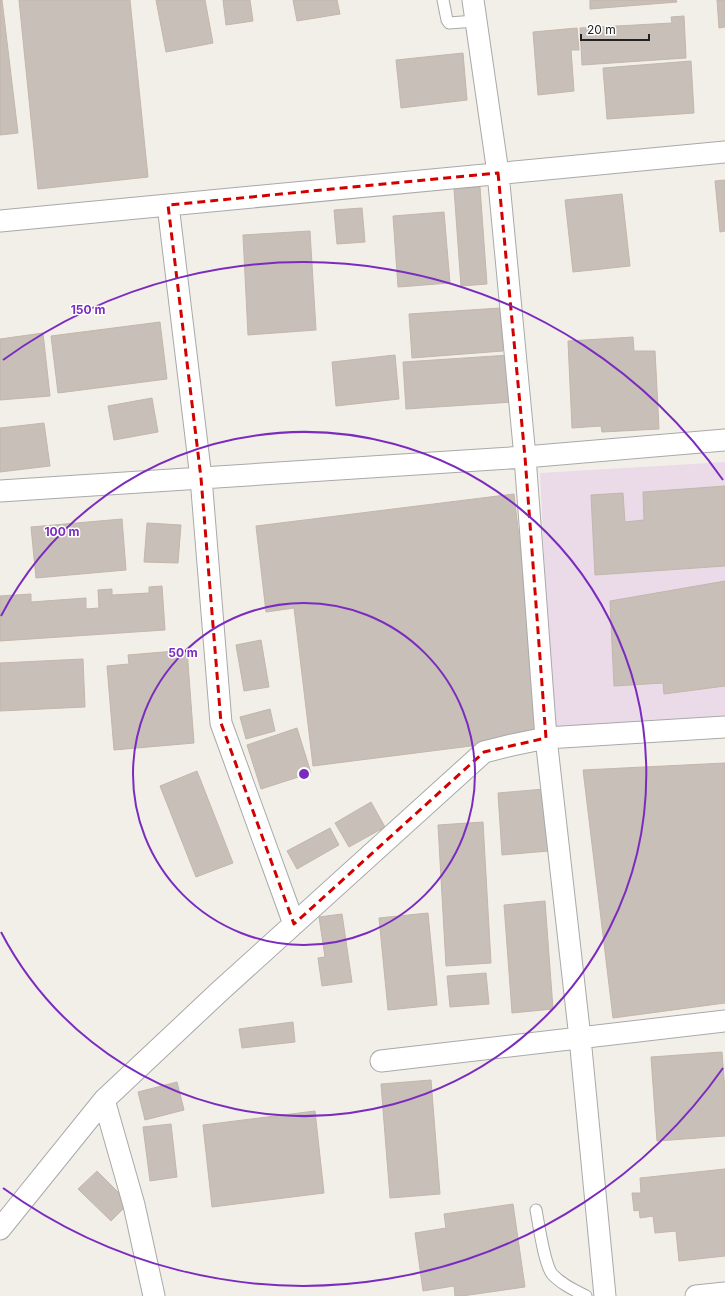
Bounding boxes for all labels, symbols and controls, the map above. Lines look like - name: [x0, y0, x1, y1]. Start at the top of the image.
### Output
- scale bar: [581, 16, 649, 42]
- text: 20 m: [587, 22, 616, 37]
- text: 150 m: [71, 302, 105, 317]
- text: 100 m: [44, 524, 80, 539]
- text: 50 m: [168, 645, 198, 660]
- centre of rings: [297, 767, 311, 781]

